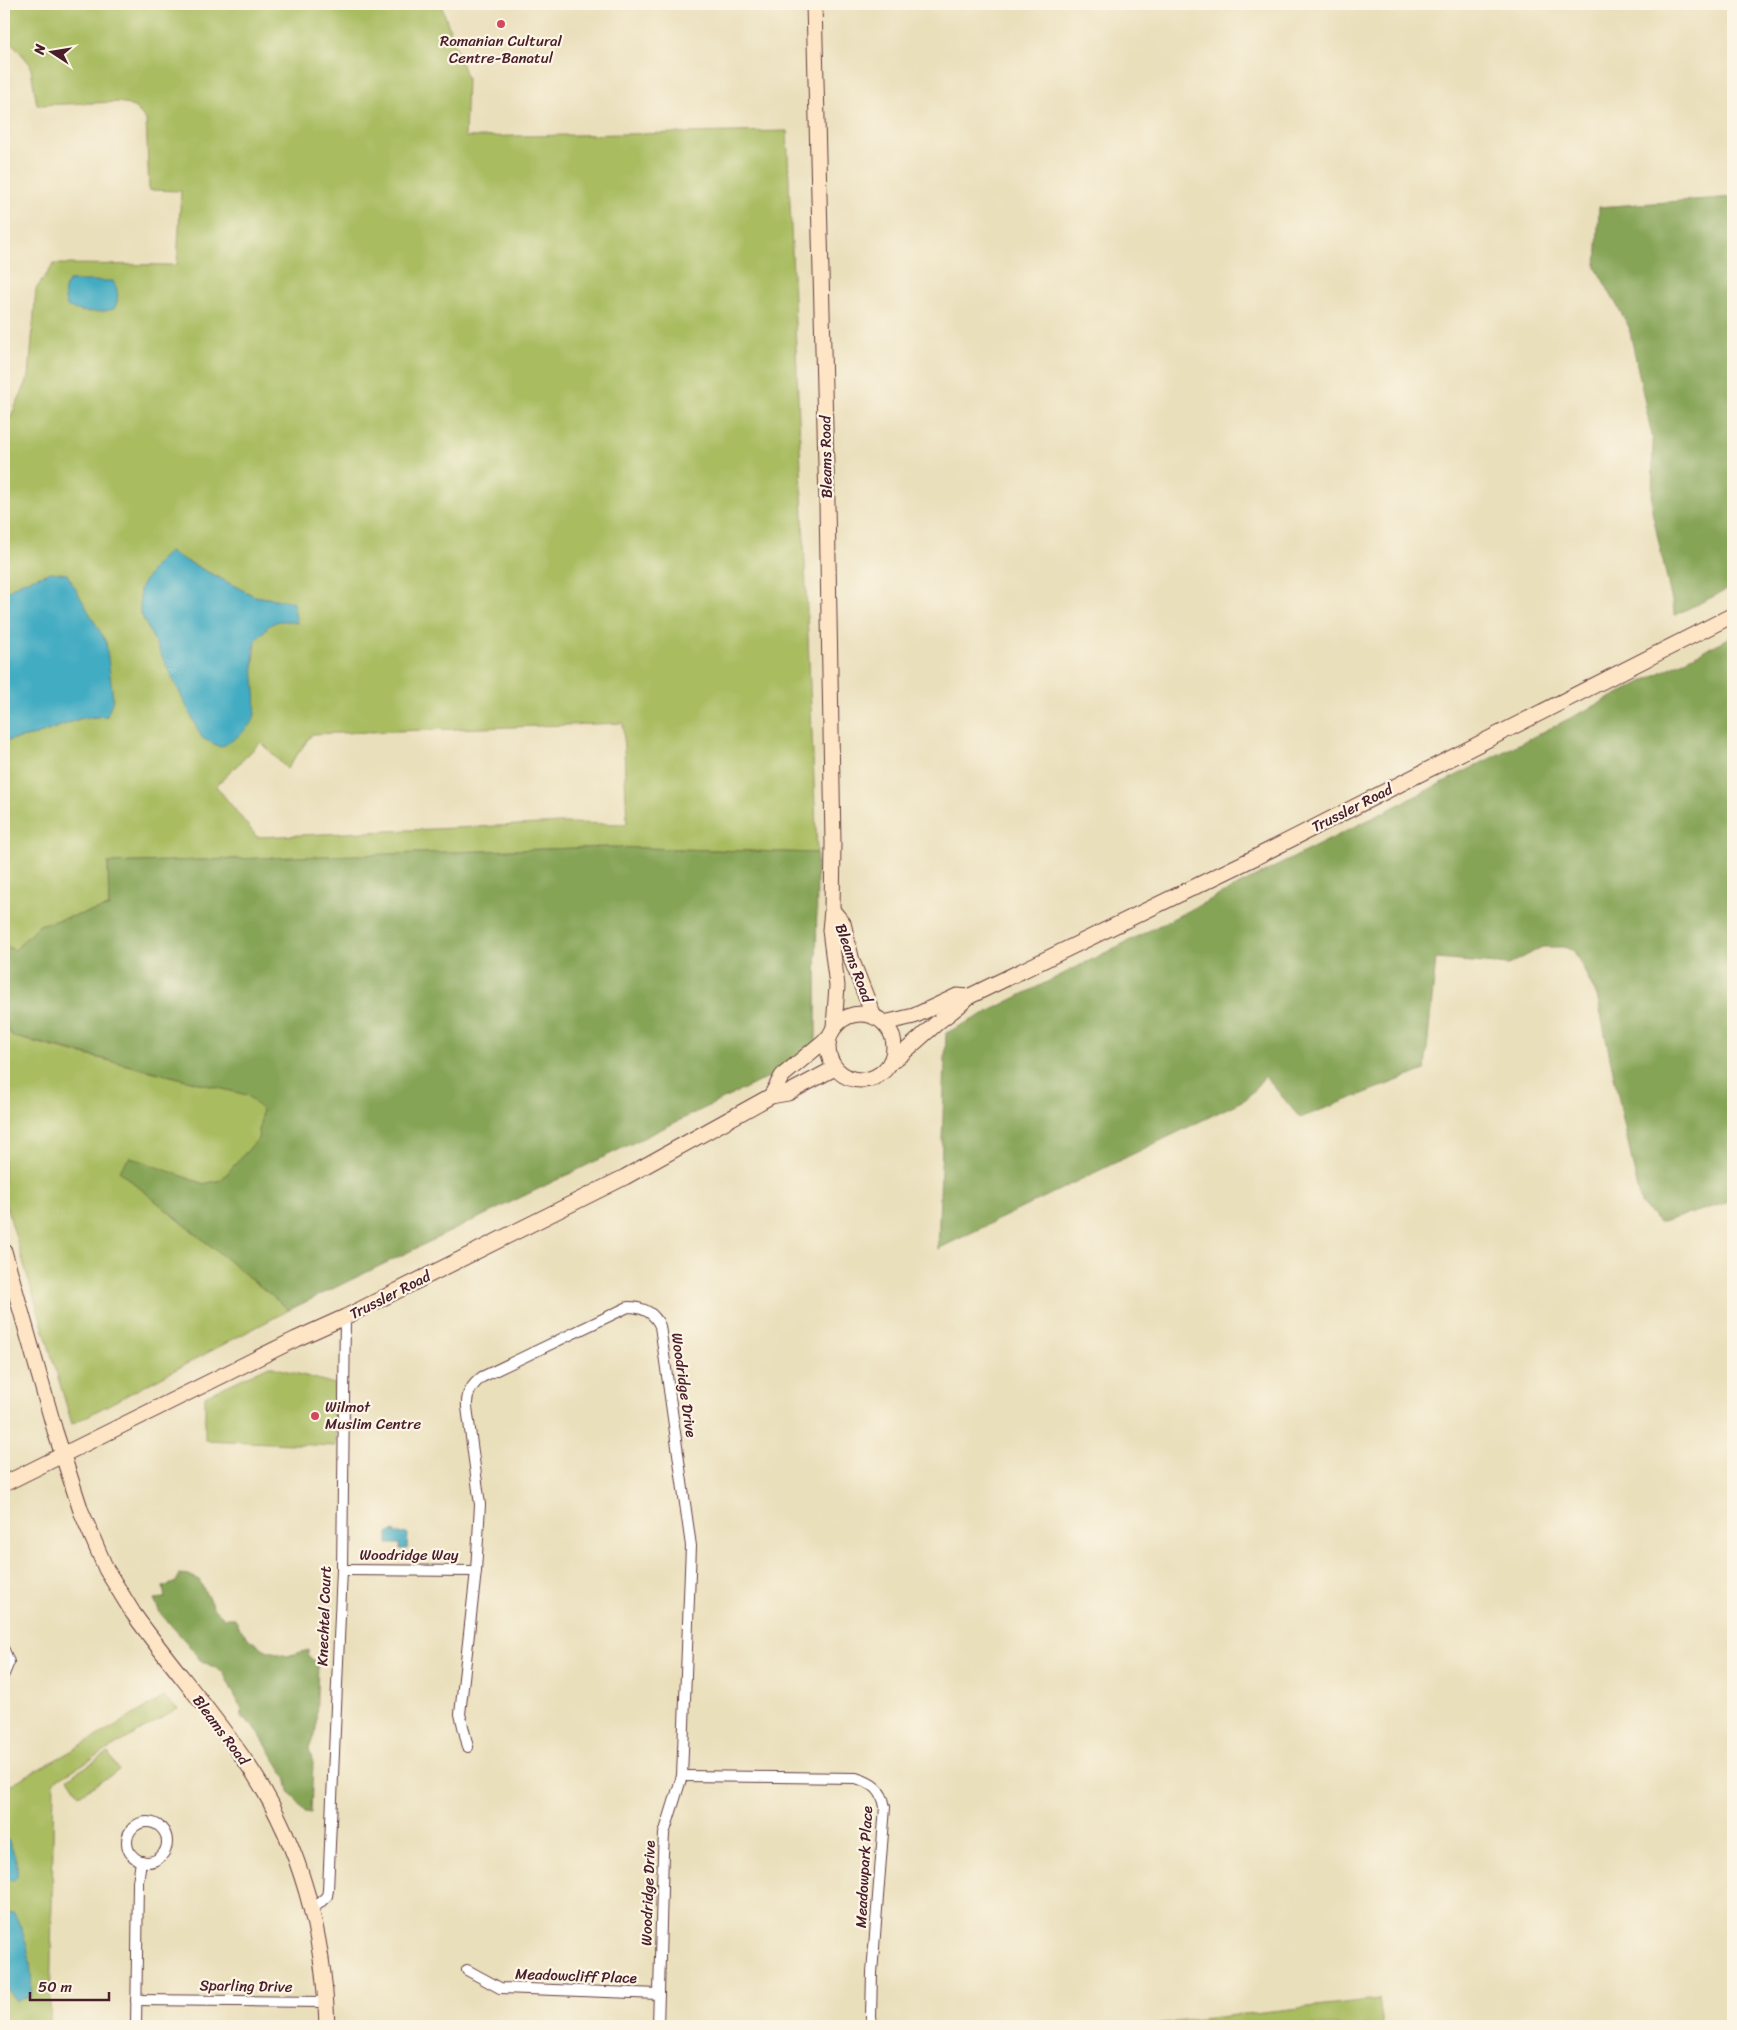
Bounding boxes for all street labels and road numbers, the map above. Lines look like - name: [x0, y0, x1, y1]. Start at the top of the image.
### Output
- street label: Bleams Road: [812, 414, 840, 498]
- street label: Trussler Road: [1307, 776, 1398, 840]
- street label: Bleams Road: [828, 920, 881, 1007]
- street label: Trussler Road: [345, 1263, 436, 1327]
- street label: Woodridge Drive: [664, 1331, 704, 1439]
- street label: Woodridge Way: [360, 1542, 459, 1568]
- street label: Knechtel Court: [309, 1565, 339, 1667]
- street label: Bleams Road: [186, 1689, 257, 1772]
- street label: Meadowpark Place: [848, 1805, 880, 1929]
- street label: Woodridge Drive: [633, 1840, 663, 1946]
- street label: Meadowcliff Place: [515, 1961, 637, 1991]
- street label: Sparling Drive: [199, 1972, 293, 2000]

